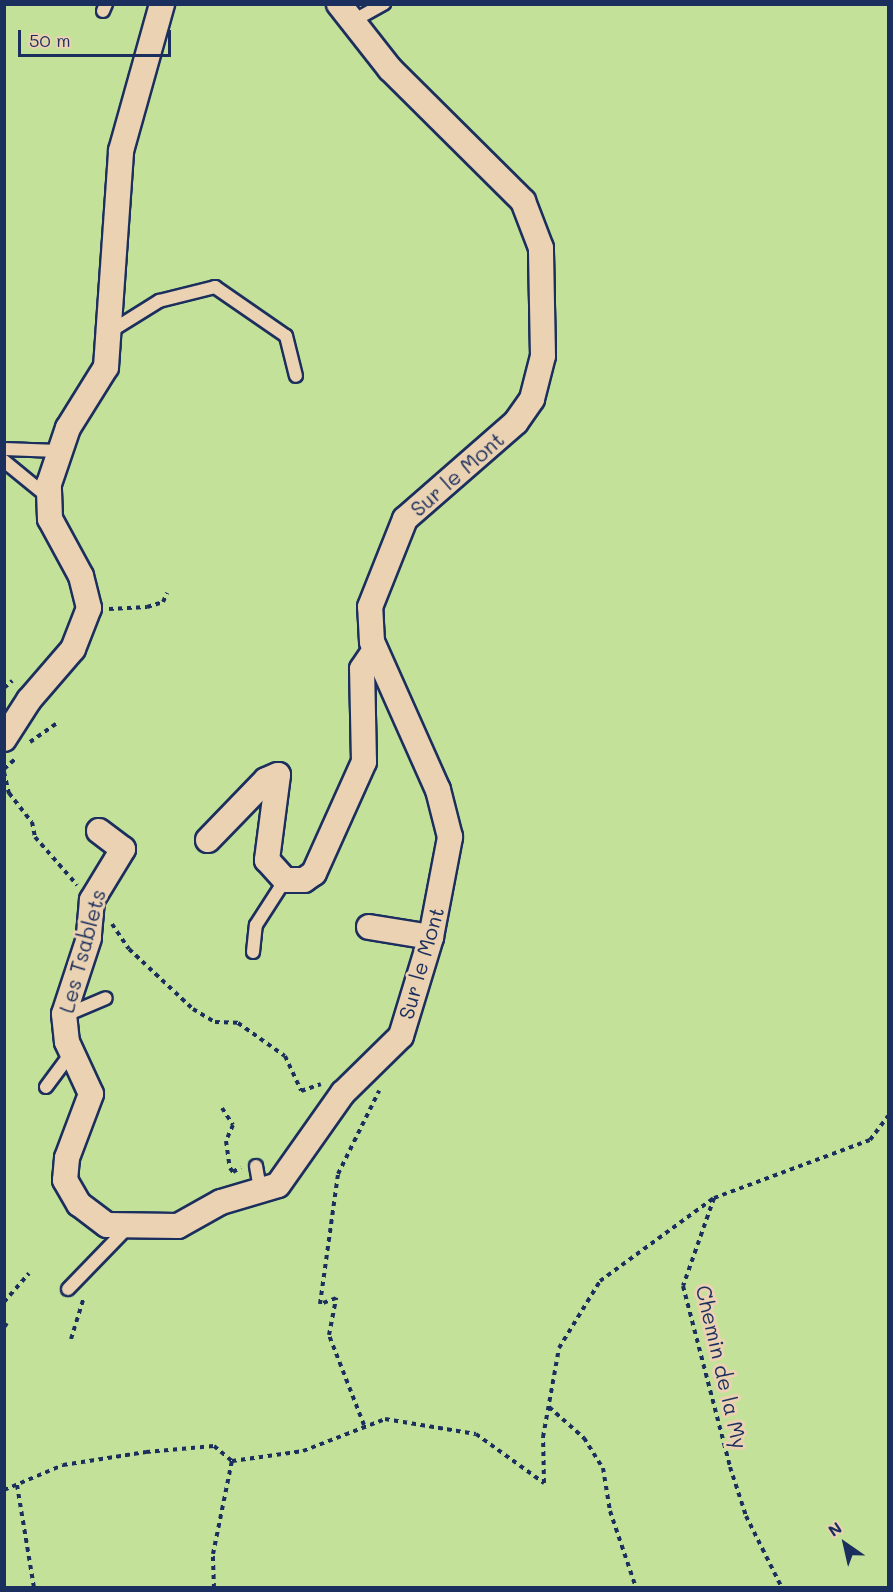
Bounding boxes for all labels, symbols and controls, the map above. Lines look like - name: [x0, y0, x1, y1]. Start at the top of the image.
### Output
- scale bar: [21, 18, 174, 56]
- text: 50 m: [29, 28, 71, 52]
- street label: Sur le Mont: [405, 427, 509, 521]
- street label: Les Tsablets: [53, 886, 111, 1016]
- street label: Sur le Mont: [393, 904, 449, 1022]
- street label: Chemin de la My: [691, 1283, 753, 1451]
- north arrow: [815, 1514, 875, 1574]
- text: N: [824, 1517, 846, 1541]

